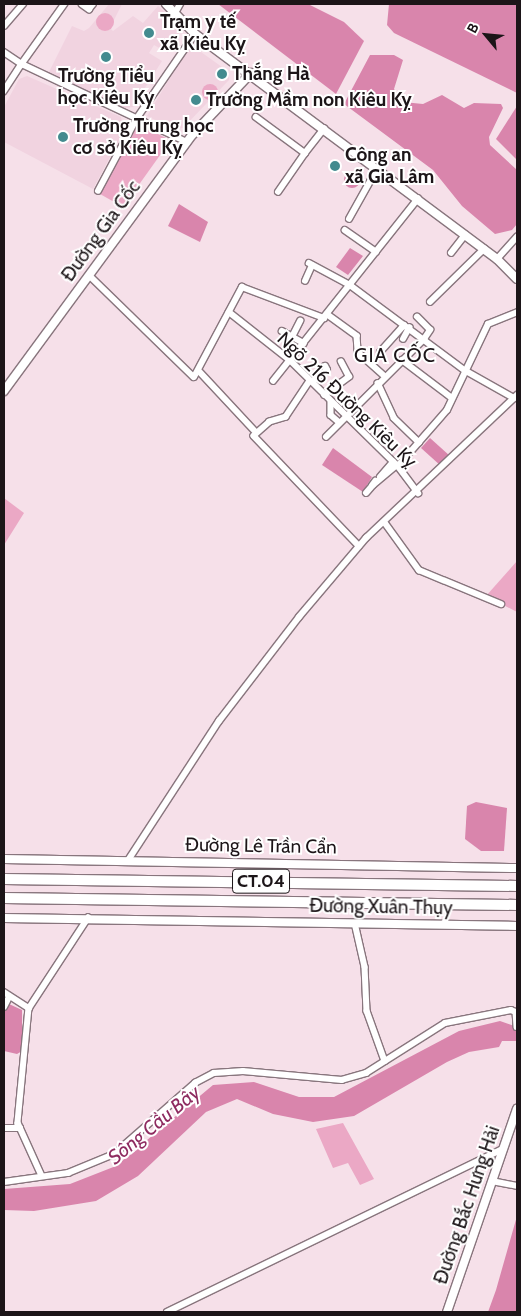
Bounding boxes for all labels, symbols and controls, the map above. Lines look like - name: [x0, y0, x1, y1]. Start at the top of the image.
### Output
- north arrow: [461, 10, 511, 60]
- place label: Trạm y tế xã Kiêu Kỵ: [160, 11, 246, 55]
- text: B: [463, 20, 483, 36]
- marker: Trạm y tế xã Kiêu Kỵ: [142, 26, 156, 40]
- marker: Trường Tiểu học Kiêu Kỵ: [100, 51, 112, 63]
- place label: Thắng Hà: [232, 63, 310, 85]
- place label: Trường Tiểu học Kiêu Kỵ: [57, 65, 155, 109]
- marker: Thắng Hà: [216, 68, 228, 80]
- place label: Trường Mầm non Kiêu Kỵ: [206, 89, 412, 111]
- marker: Trường Mầm non Kiêu Kỵ: [190, 94, 202, 106]
- place label: Trường Trung học cơ sở Kiêu Kỵ: [73, 115, 214, 159]
- marker: Trường Trung học cơ sở Kiêu Kỵ: [57, 131, 69, 143]
- place label: Công an xã Gia Lâm: [345, 144, 434, 188]
- marker: Công an xã Gia Lâm: [329, 160, 341, 172]
- street label: Đường Gia Cốc: [57, 176, 145, 286]
- street label: Ngõ 216 Đường Kiêu Kỵ: [272, 327, 422, 473]
- district label: GIA CỐC: [353, 343, 437, 367]
- street label: Đường Lê Trần Cẩn: [185, 833, 337, 859]
- road number: CT.04: [231, 866, 291, 896]
- street label: Đường Xuân Thụy: [309, 894, 453, 920]
- water label: Sông Cầu Bây: [103, 1081, 205, 1169]
- street label: Đường Bắc Hưng Hải: [429, 1123, 505, 1287]

